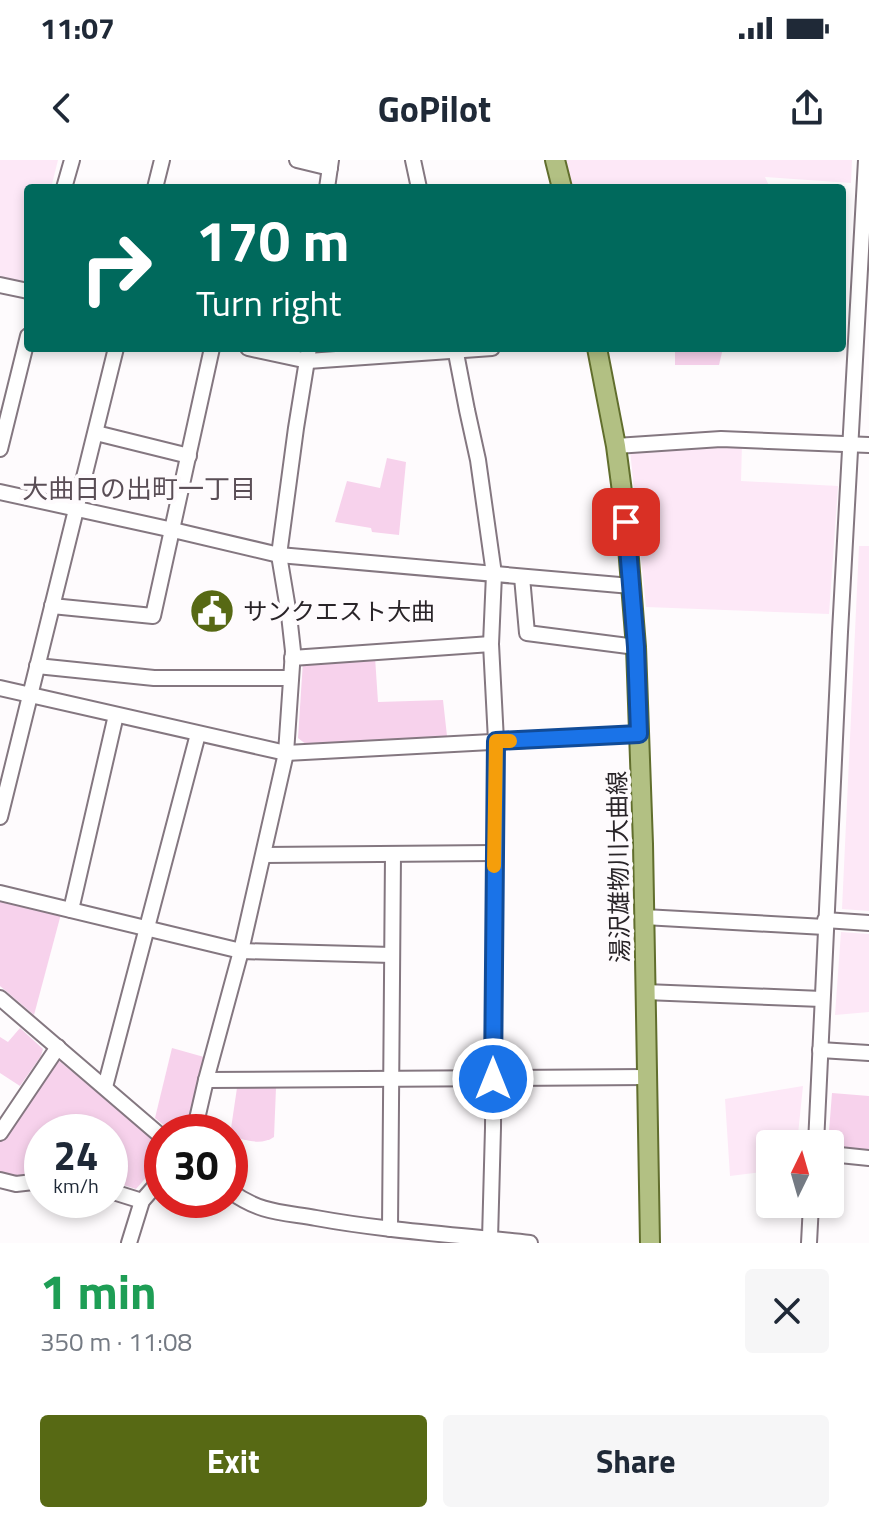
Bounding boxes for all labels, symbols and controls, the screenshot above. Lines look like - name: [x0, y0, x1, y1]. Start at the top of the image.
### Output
- text: 11:07: [40, 5, 115, 51]
- text: GoPilot: [378, 81, 491, 136]
- icon: back: [40, 86, 84, 130]
- icon: share: [785, 86, 829, 130]
- text: 170 m: [196, 198, 349, 283]
- icon: right: [64, 216, 168, 320]
- text: Turn right: [196, 275, 341, 330]
- district label: 大曲日の出町一丁目: [22, 469, 256, 508]
- pin: [592, 488, 660, 556]
- icon: arrive: [604, 500, 648, 544]
- public building icon: サンクエスト大曲: [188, 587, 236, 635]
- place label: サンクエスト大曲: [243, 593, 435, 629]
- street label: 湯沢雄物川大曲線: [598, 771, 638, 963]
- position arrow: [451, 1037, 535, 1121]
- speed limit sign: 30: [144, 1114, 248, 1218]
- text: 24: [54, 1125, 98, 1186]
- north arrow: [756, 1130, 844, 1218]
- map controls: [756, 1130, 844, 1218]
- text: km/h: [53, 1170, 99, 1201]
- text: 1 min: [40, 1255, 157, 1328]
- button: close: [745, 1269, 829, 1353]
- text: 350 m · 11:08: [40, 1322, 192, 1361]
- button: Exit: [40, 1415, 427, 1507]
- button: Share: [443, 1415, 829, 1507]

